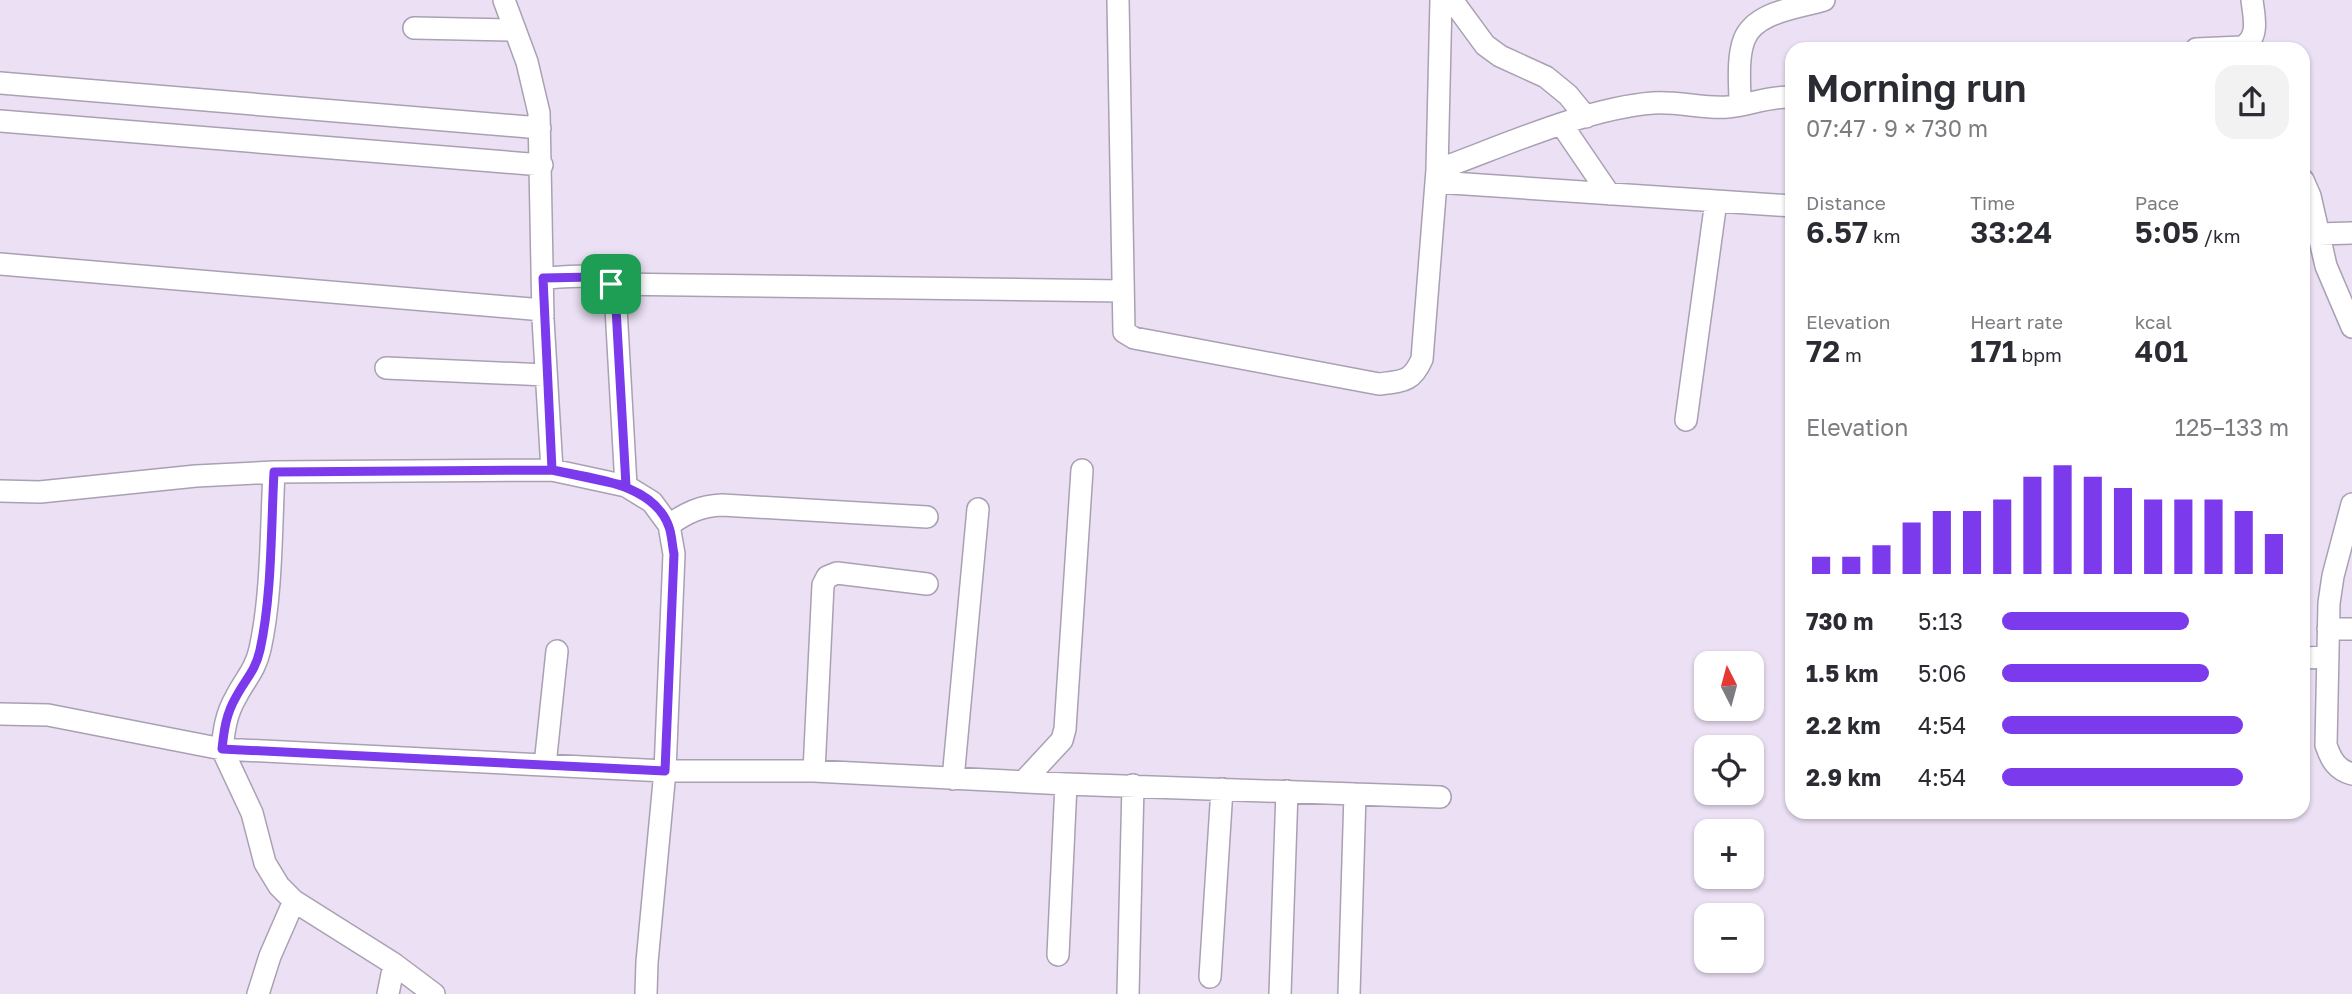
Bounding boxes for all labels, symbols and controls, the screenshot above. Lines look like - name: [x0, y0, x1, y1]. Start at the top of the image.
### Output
- text: Morning run: [1806, 65, 2027, 110]
- button: share: [2215, 65, 2289, 139]
- text: 07:47 · 9 × 730 m: [1806, 114, 1988, 142]
- text: Distance: [1806, 191, 1886, 214]
- text: Time: [1970, 191, 2015, 214]
- text: Pace: [2135, 191, 2179, 214]
- text: 6.57: [1806, 214, 1868, 250]
- text: 33:24: [1970, 214, 2053, 250]
- text: 5:05: [2135, 214, 2199, 250]
- text: km: [1868, 224, 1901, 247]
- text: /km: [2199, 224, 2241, 247]
- pin: [581, 254, 641, 314]
- icon: arrive: [592, 265, 630, 303]
- text: Elevation: [1806, 310, 1891, 333]
- text: Heart rate: [1970, 310, 2063, 333]
- text: kcal: [2135, 310, 2172, 333]
- text: 72: [1806, 333, 1840, 369]
- text: 171: [1970, 333, 2017, 369]
- text: 401: [2135, 333, 2188, 369]
- text: m: [1840, 343, 1862, 366]
- text: bpm: [2017, 343, 2062, 366]
- text: Elevation: [1806, 413, 1908, 441]
- text: 125–133 m: [2175, 413, 2289, 441]
- text: 730 m: [1806, 607, 1873, 635]
- text: 5:13: [1918, 607, 1963, 635]
- north arrow: [1694, 651, 1764, 721]
- map controls: [1694, 651, 1764, 973]
- text: 1.5 km: [1806, 659, 1878, 687]
- text: 5:06: [1918, 659, 1966, 687]
- text: 2.2 km: [1806, 711, 1881, 739]
- text: 4:54: [1918, 711, 1966, 739]
- button: locate: [1694, 735, 1764, 805]
- text: 2.9 km: [1806, 763, 1881, 791]
- text: 4:54: [1918, 763, 1966, 791]
- button: +: [1694, 819, 1764, 889]
- button: −: [1694, 903, 1764, 973]

